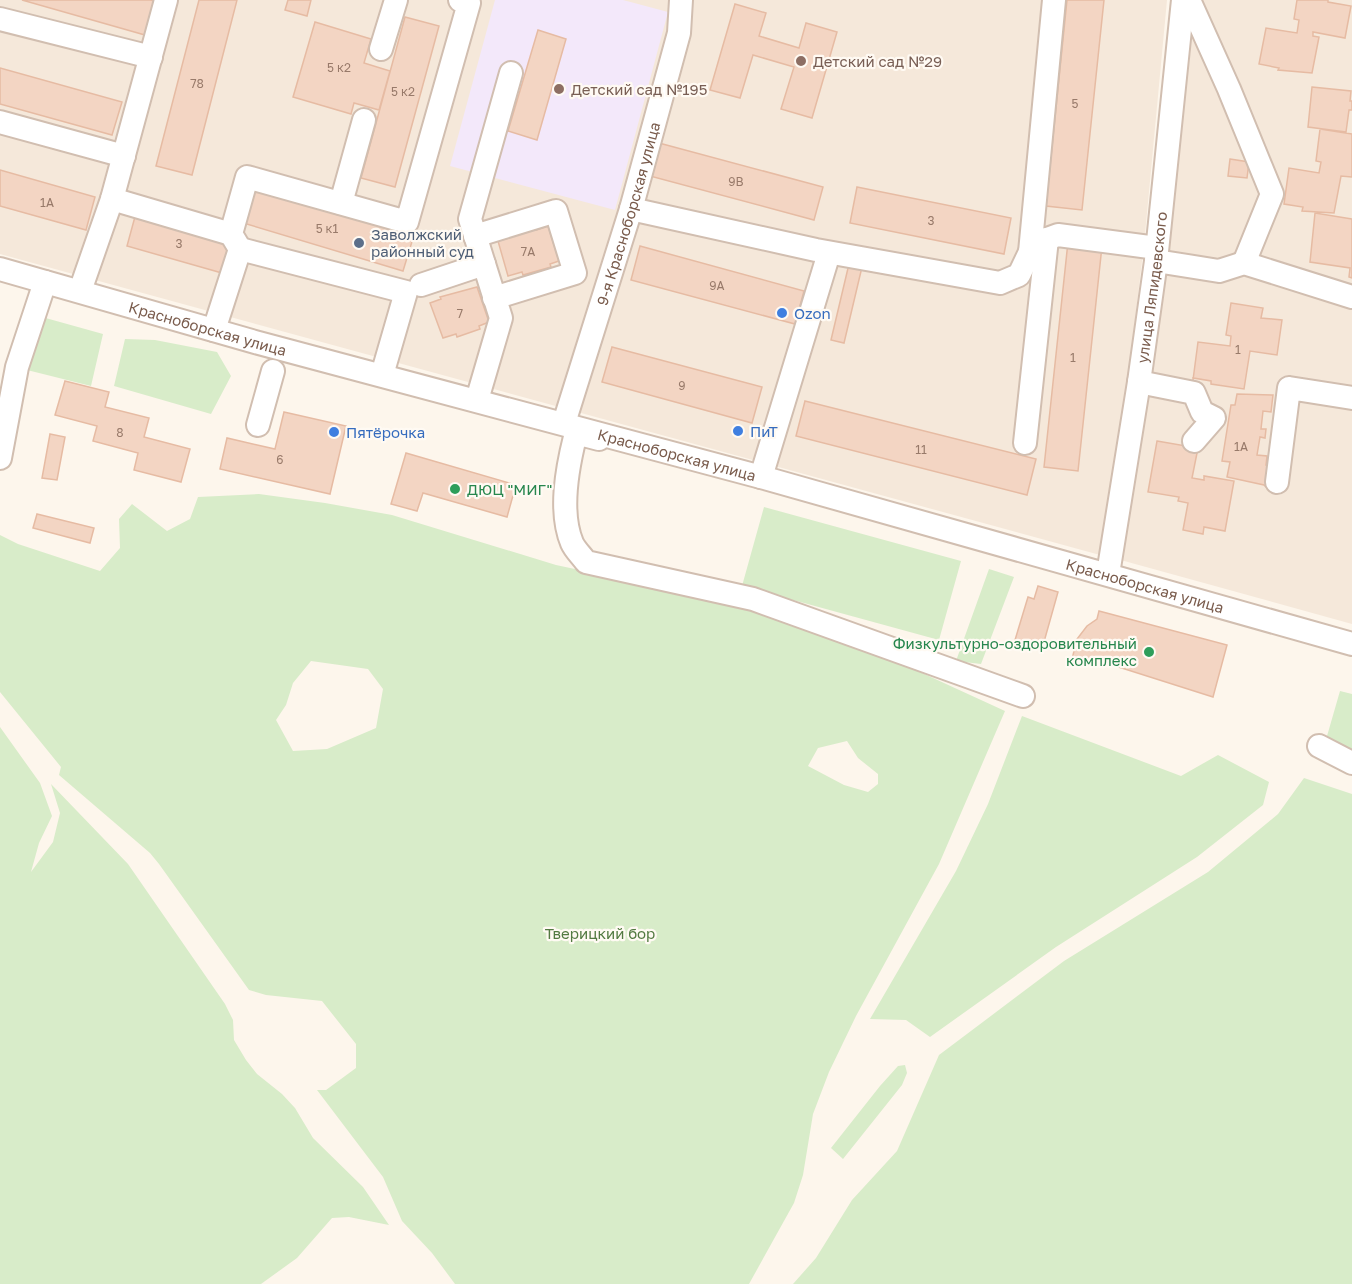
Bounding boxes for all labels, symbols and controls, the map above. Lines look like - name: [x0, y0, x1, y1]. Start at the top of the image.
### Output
- place label: Детский сад №29: [813, 52, 942, 70]
- marker: Детский сад №29: [794, 54, 808, 68]
- house number: 5 к2: [327, 60, 351, 75]
- house number: 78: [190, 76, 204, 91]
- place label: Детский сад №195: [571, 80, 707, 98]
- marker: Детский сад №195: [552, 82, 566, 96]
- house number: 5 к2: [391, 84, 415, 99]
- house number: 5: [1072, 96, 1079, 111]
- street label: 9-я Красноборская улица: [592, 120, 663, 308]
- house number: 9В: [728, 174, 744, 189]
- house number: 1А: [40, 195, 54, 210]
- street label: улица Ляпидевского: [1133, 211, 1170, 364]
- house number: 3: [927, 213, 935, 228]
- house number: 5 к1: [316, 221, 339, 236]
- place label: Заволжский районный суд: [371, 225, 474, 260]
- house number: 3: [175, 236, 183, 251]
- marker: Заволжский районный суд: [352, 236, 366, 250]
- house number: 7А: [521, 244, 535, 259]
- house number: 9А: [709, 278, 725, 293]
- street label: Красноборская улица: [127, 297, 289, 359]
- place label: Ozon: [794, 304, 831, 322]
- house number: 7: [457, 306, 463, 321]
- marker: Ozon: [775, 306, 789, 320]
- house number: 1: [1235, 342, 1241, 357]
- house number: 1: [1070, 350, 1076, 365]
- house number: 9: [678, 378, 686, 393]
- place label: ПиТ: [750, 422, 778, 440]
- place label: Пятёрочка: [346, 423, 425, 441]
- marker: ПиТ: [731, 424, 745, 438]
- house number: 8: [116, 425, 124, 440]
- marker: Пятёрочка: [327, 425, 341, 439]
- street label: Красноборская улица: [596, 425, 758, 484]
- house number: 1А: [1234, 439, 1248, 454]
- house number: 11: [915, 442, 927, 457]
- house number: 6: [276, 452, 284, 467]
- place label: ДЮЦ "МИГ": [467, 480, 552, 498]
- marker: ДЮЦ "МИГ": [448, 482, 462, 496]
- street label: Красноборская улица: [1064, 555, 1226, 616]
- place label: Физкультурно-оздоровительный комплекс: [893, 634, 1137, 669]
- marker: Физкультурно-оздоровительный комплекс: [1142, 645, 1156, 659]
- park label: Тверицкий бор: [545, 924, 655, 942]

